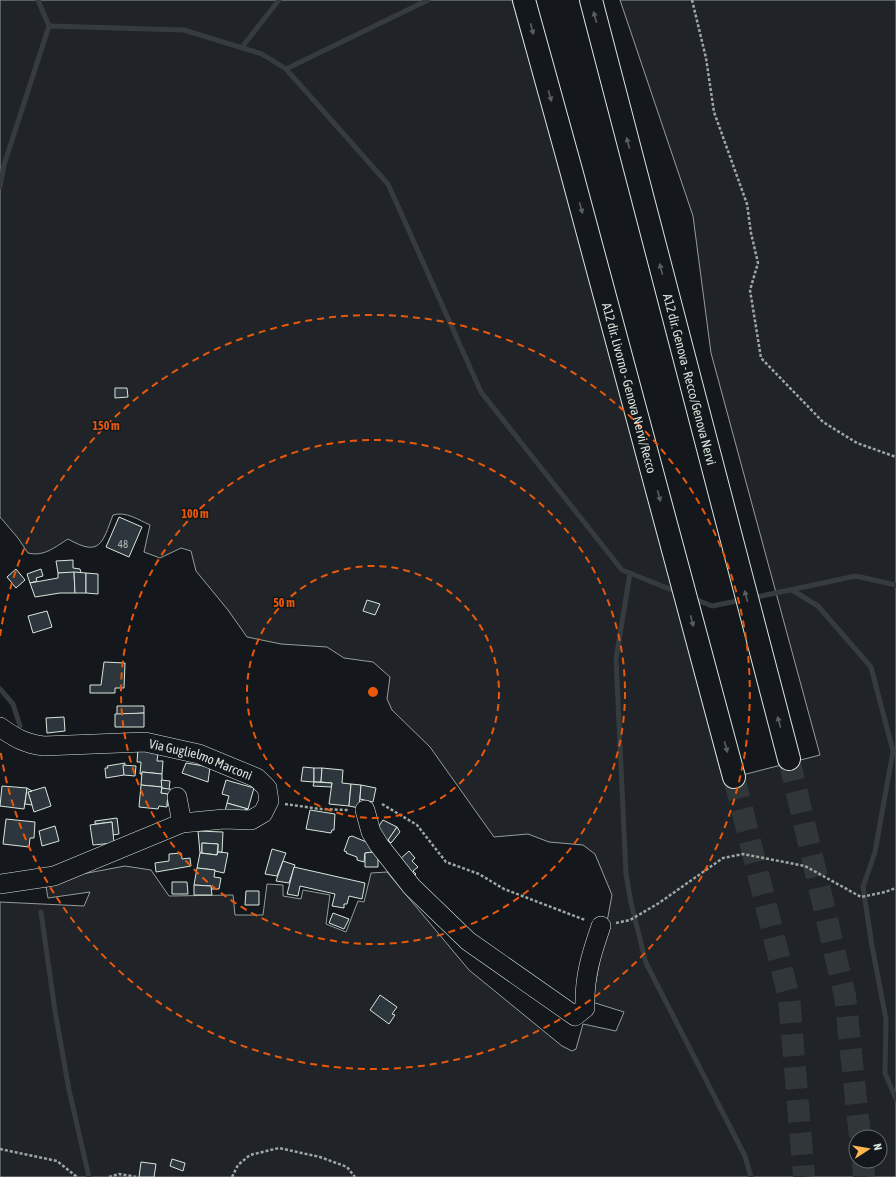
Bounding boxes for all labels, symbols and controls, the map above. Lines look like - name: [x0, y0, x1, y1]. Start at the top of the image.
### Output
- one-way arrow: [592, 11, 598, 23]
- one-way arrow: [529, 24, 535, 36]
- one-way arrow: [548, 90, 554, 103]
- one-way arrow: [625, 137, 631, 149]
- one-way arrow: [579, 201, 585, 214]
- one-way arrow: [658, 262, 664, 274]
- street label: A12 dir. Genova - Recco/Genova Nervi: [660, 292, 719, 467]
- street label: A12 dir. Livorno - Genova Nervi/Recco: [599, 301, 659, 475]
- text: 150 m: [92, 419, 120, 433]
- one-way arrow: [656, 489, 662, 502]
- text: 100 m: [181, 507, 209, 521]
- house number: 48: [118, 538, 128, 550]
- one-way arrow: [743, 590, 749, 602]
- text: 50 m: [273, 596, 295, 610]
- one-way arrow: [689, 615, 695, 627]
- centre of rings: [366, 685, 380, 699]
- one-way arrow: [776, 715, 782, 727]
- street label: Via Guglielmo Marconi: [148, 736, 254, 783]
- one-way arrow: [723, 741, 729, 753]
- north arrow: [848, 1129, 888, 1169]
- text: N: [871, 1142, 884, 1151]

